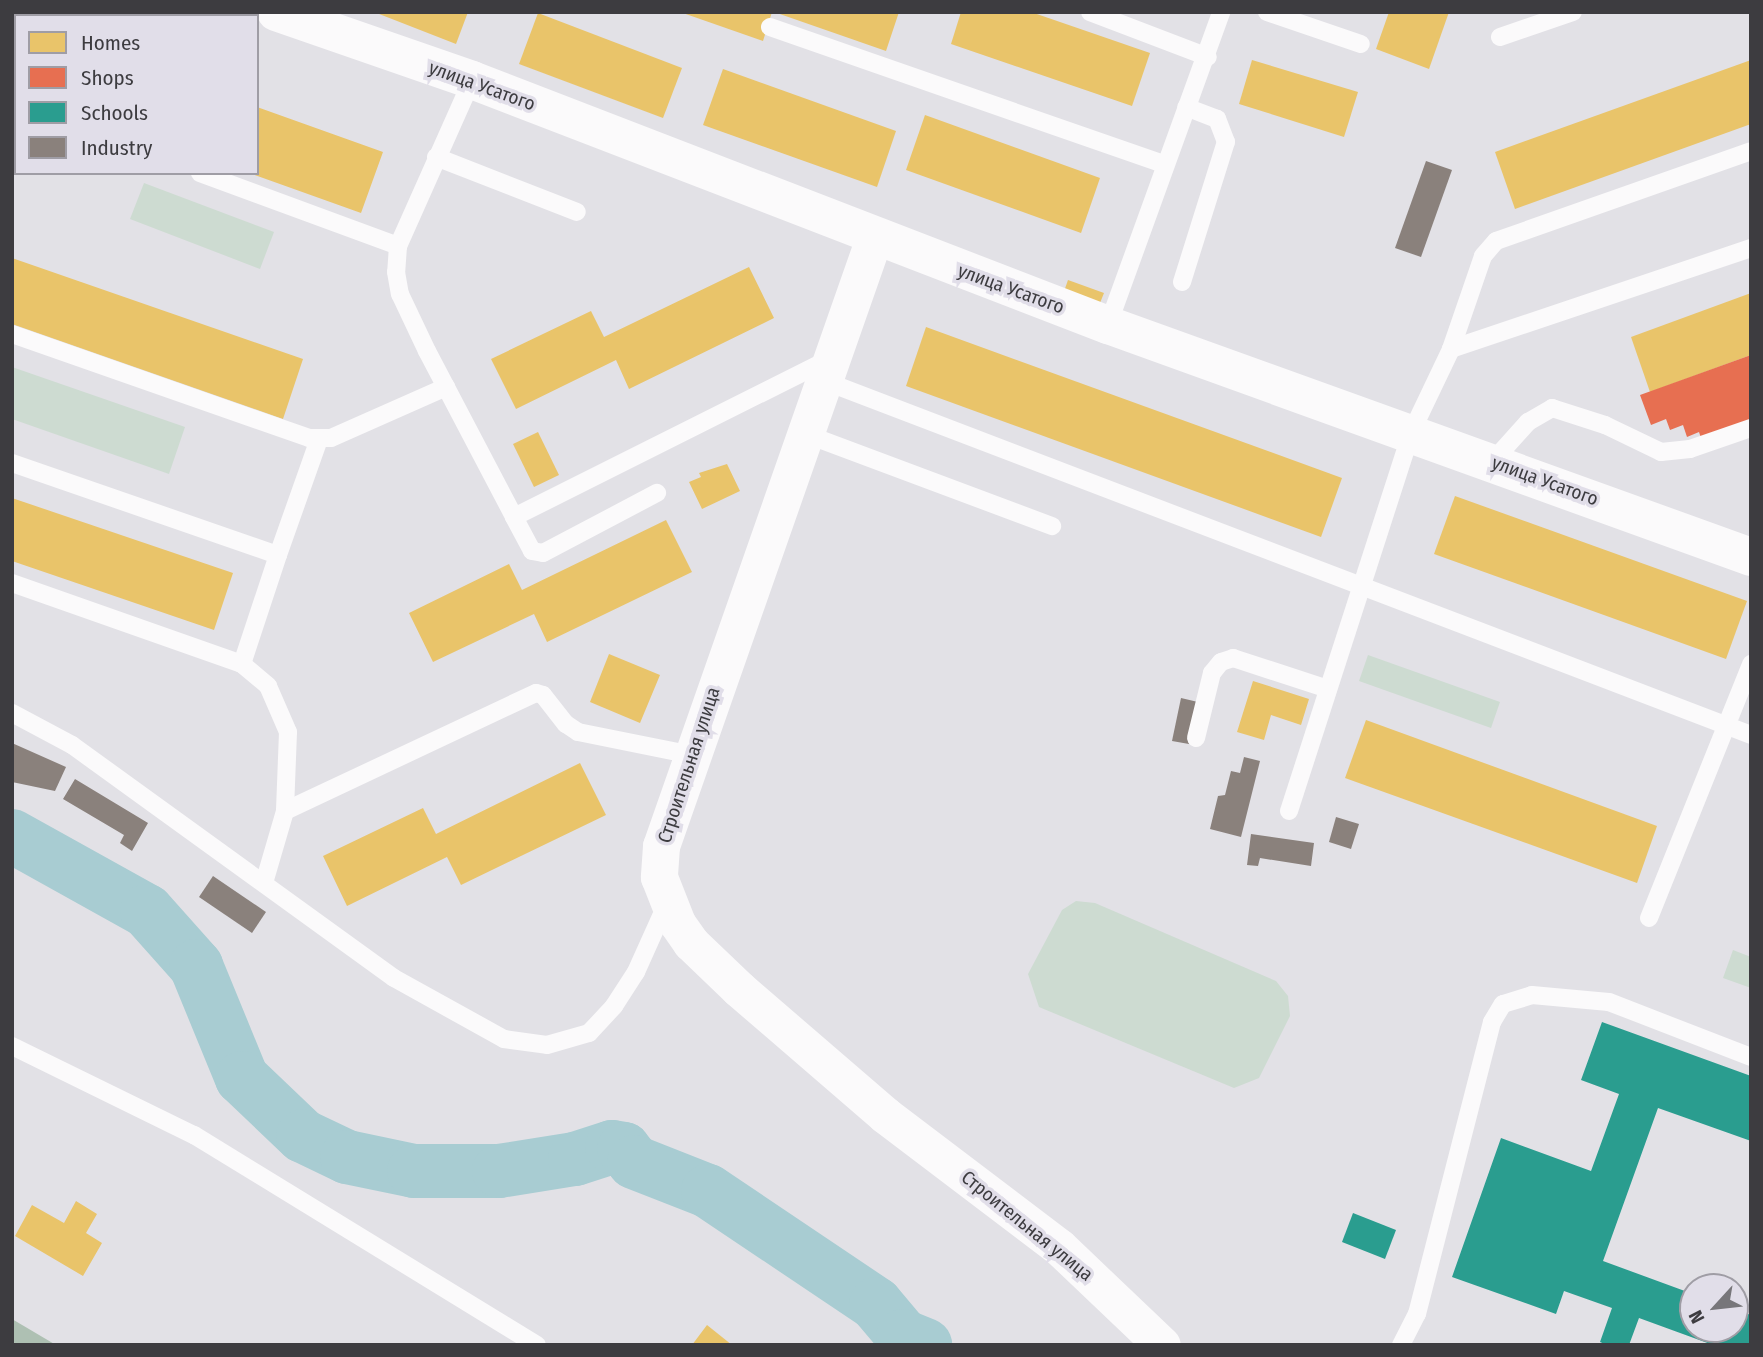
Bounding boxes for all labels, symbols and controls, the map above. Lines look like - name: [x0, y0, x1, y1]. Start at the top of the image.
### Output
- legend: [14, 14, 259, 175]
- text: Homes: [81, 30, 140, 56]
- street label: улица Усатого: [426, 56, 538, 116]
- text: Shops: [81, 65, 134, 91]
- text: Schools: [81, 100, 148, 126]
- text: Industry: [81, 135, 152, 161]
- street label: улица Усатого: [955, 259, 1067, 319]
- street label: улица Усатого: [1489, 451, 1601, 511]
- street label: Строительная улица: [653, 684, 725, 846]
- street label: Строительная улица: [957, 1166, 1097, 1286]
- north arrow: [1679, 1273, 1749, 1343]
- text: N: [1684, 1307, 1709, 1327]

